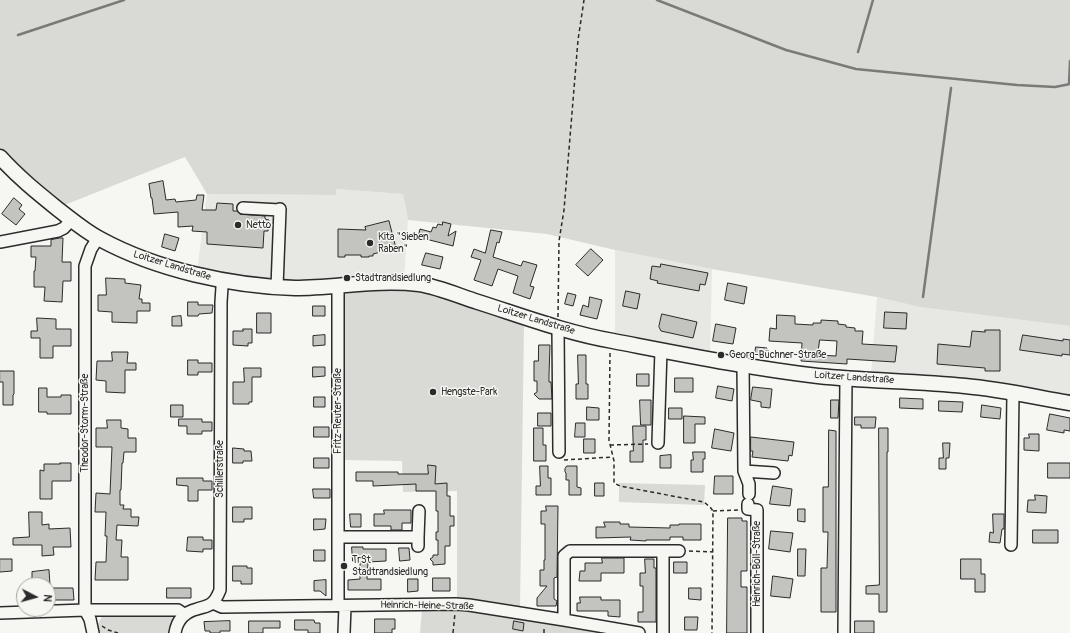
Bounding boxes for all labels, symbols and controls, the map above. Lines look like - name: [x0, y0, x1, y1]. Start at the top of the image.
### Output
- place label: Netto: [246, 219, 271, 231]
- marker: Netto: [233, 220, 243, 230]
- place label: Kita "Sieben Raben": [378, 231, 429, 254]
- marker: Kita "Sieben Raben": [365, 238, 375, 248]
- street label: Loitzer Landstraße: [132, 249, 212, 283]
- place label: Stadtrandsiedlung: [355, 272, 431, 284]
- marker: Stadtrandsiedlung: [342, 273, 352, 283]
- street label: Loitzer Landstraße: [496, 303, 576, 337]
- place label: Georg-Büchner-Straße: [729, 349, 826, 361]
- marker: Georg-Büchner-Straße: [716, 350, 726, 360]
- street label: Fritz-Reuter-Straße: [332, 368, 344, 454]
- street label: Loitzer Landstraße: [814, 369, 894, 387]
- street label: Theodor-Storm-Straße: [79, 374, 91, 472]
- place label: Hengste-Park: [441, 386, 497, 398]
- marker: Hengste-Park: [428, 387, 438, 397]
- street label: Schillerstraße: [214, 440, 226, 498]
- street label: Heinrich-Böll-Straße: [751, 521, 763, 607]
- place label: TrSt Stadtrandsiedlung: [352, 554, 428, 578]
- marker: TrSt Stadtrandsiedlung: [339, 561, 349, 571]
- north arrow: [16, 577, 56, 617]
- text: N: [41, 594, 54, 603]
- street label: Heinrich-Heine-Straße: [380, 599, 474, 613]

